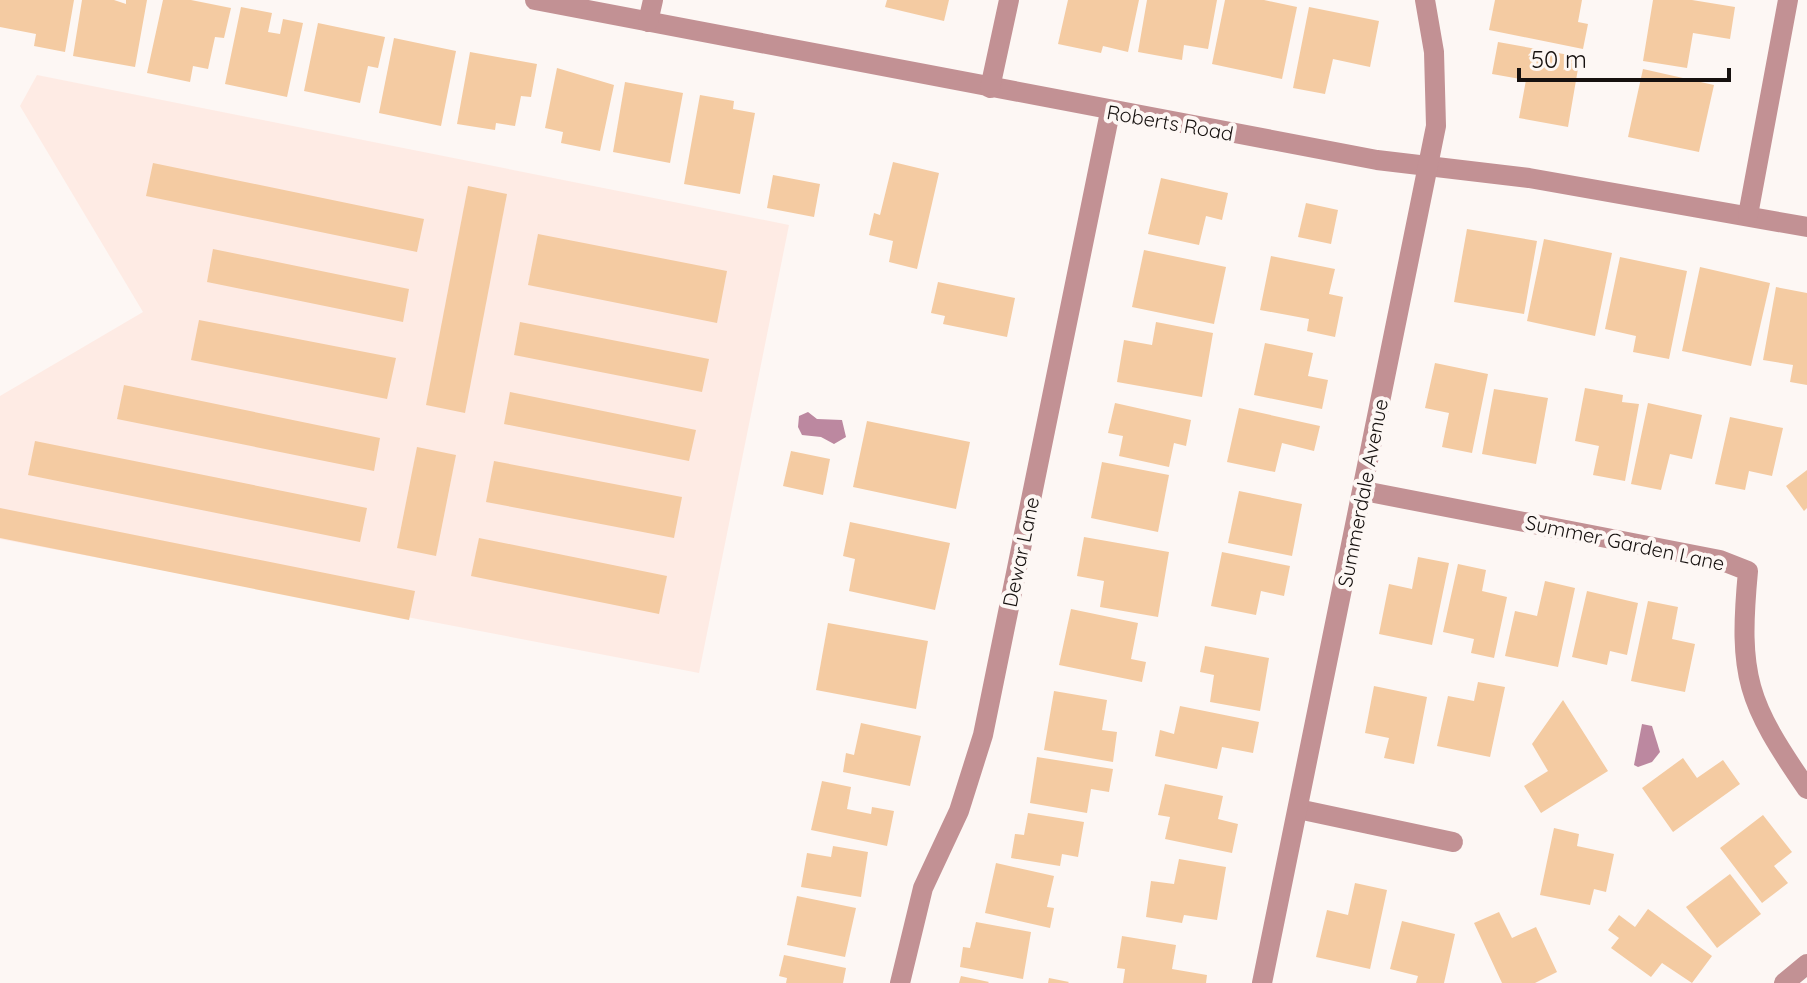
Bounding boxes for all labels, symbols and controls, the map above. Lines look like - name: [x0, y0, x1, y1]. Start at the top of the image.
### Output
- scale bar: [1519, 32, 1729, 82]
- text: 50 m: [1531, 44, 1587, 74]
- street label: Roberts Road: [1105, 99, 1235, 146]
- street label: Summerdale Avenue: [1332, 397, 1393, 589]
- street label: Dewar Lane: [997, 495, 1044, 609]
- street label: Summer Garden Lane: [1523, 509, 1727, 576]

